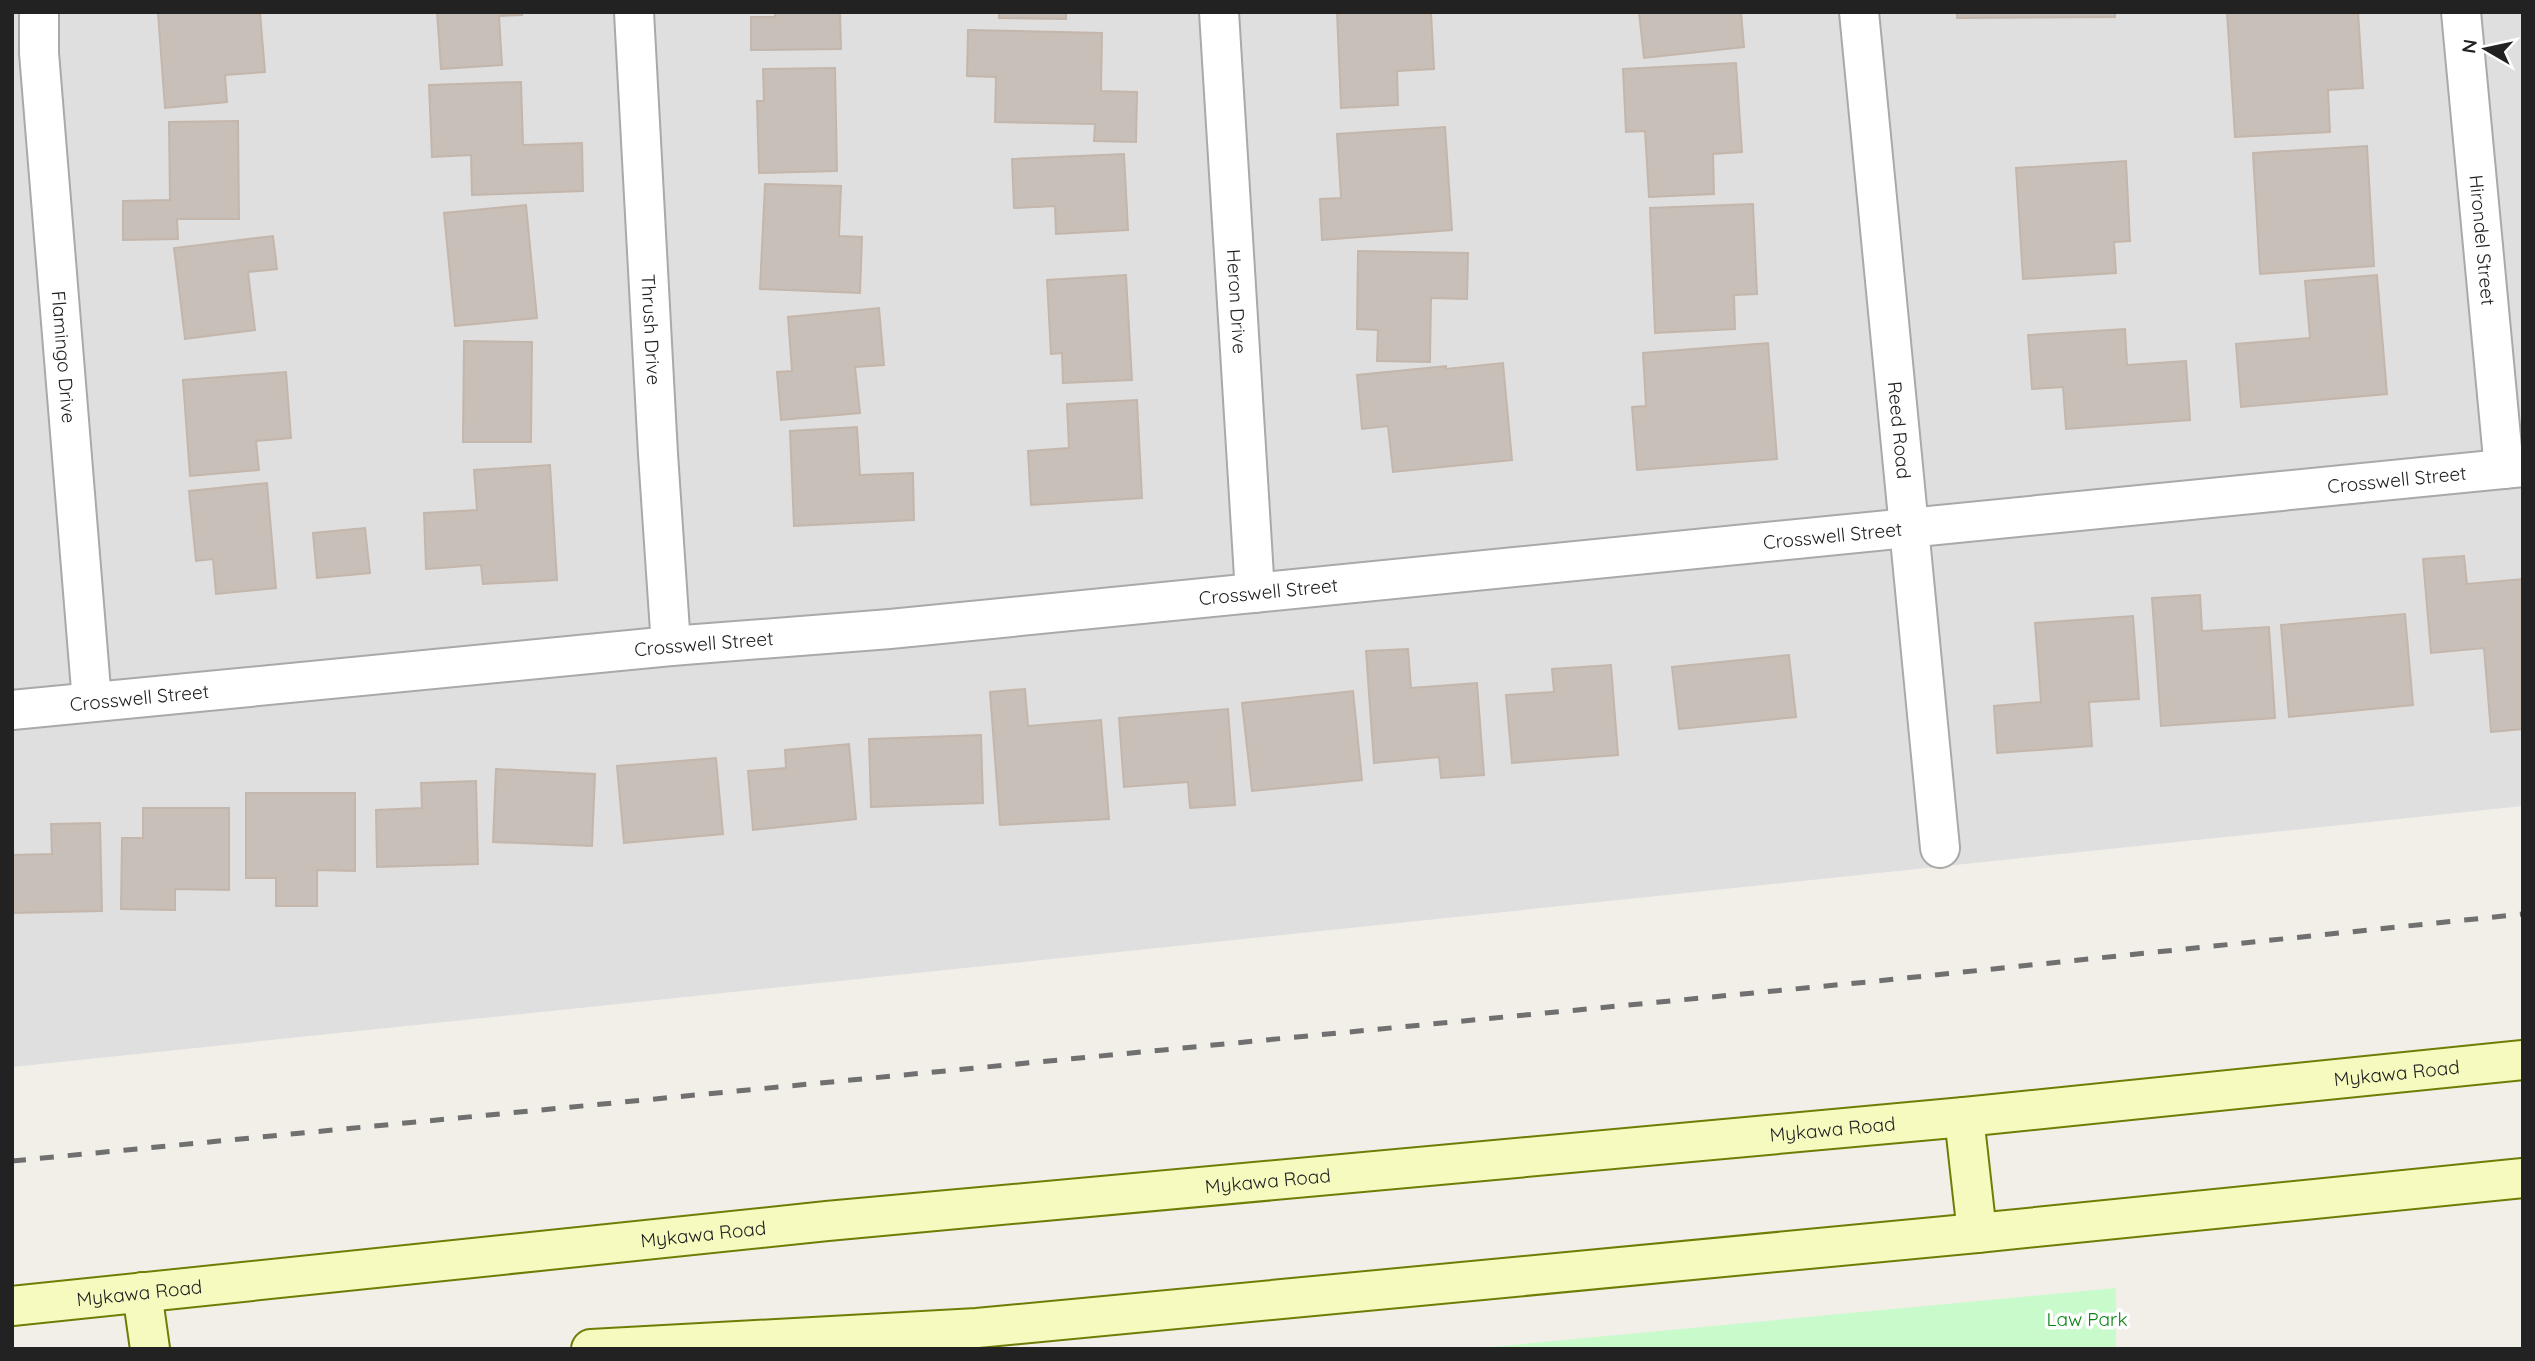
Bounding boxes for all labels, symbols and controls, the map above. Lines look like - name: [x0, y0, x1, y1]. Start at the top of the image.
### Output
- north arrow: [2451, 14, 2521, 84]
- text: N: [2456, 38, 2482, 55]
- street label: Hirondel Street: [2464, 174, 2501, 306]
- street label: Heron Drive: [1222, 248, 1252, 354]
- street label: Thrush Drive: [636, 273, 666, 386]
- street label: Flamingo Drive: [46, 290, 81, 424]
- street label: Reed Road: [1883, 380, 1916, 480]
- street label: Crosswell Street: [2326, 461, 2468, 498]
- street label: Crosswell Street: [1762, 517, 1903, 554]
- street label: Crosswell Street: [1198, 573, 1339, 610]
- street label: Crosswell Street: [633, 626, 774, 662]
- street label: Crosswell Street: [69, 679, 210, 716]
- street label: Mykawa Road: [2333, 1055, 2461, 1091]
- street label: Mykawa Road: [1768, 1111, 1896, 1147]
- street label: Mykawa Road: [1204, 1163, 1332, 1198]
- street label: Mykawa Road: [639, 1215, 767, 1252]
- street label: Mykawa Road: [75, 1274, 203, 1311]
- park label: Law Park: [2046, 1307, 2128, 1331]

